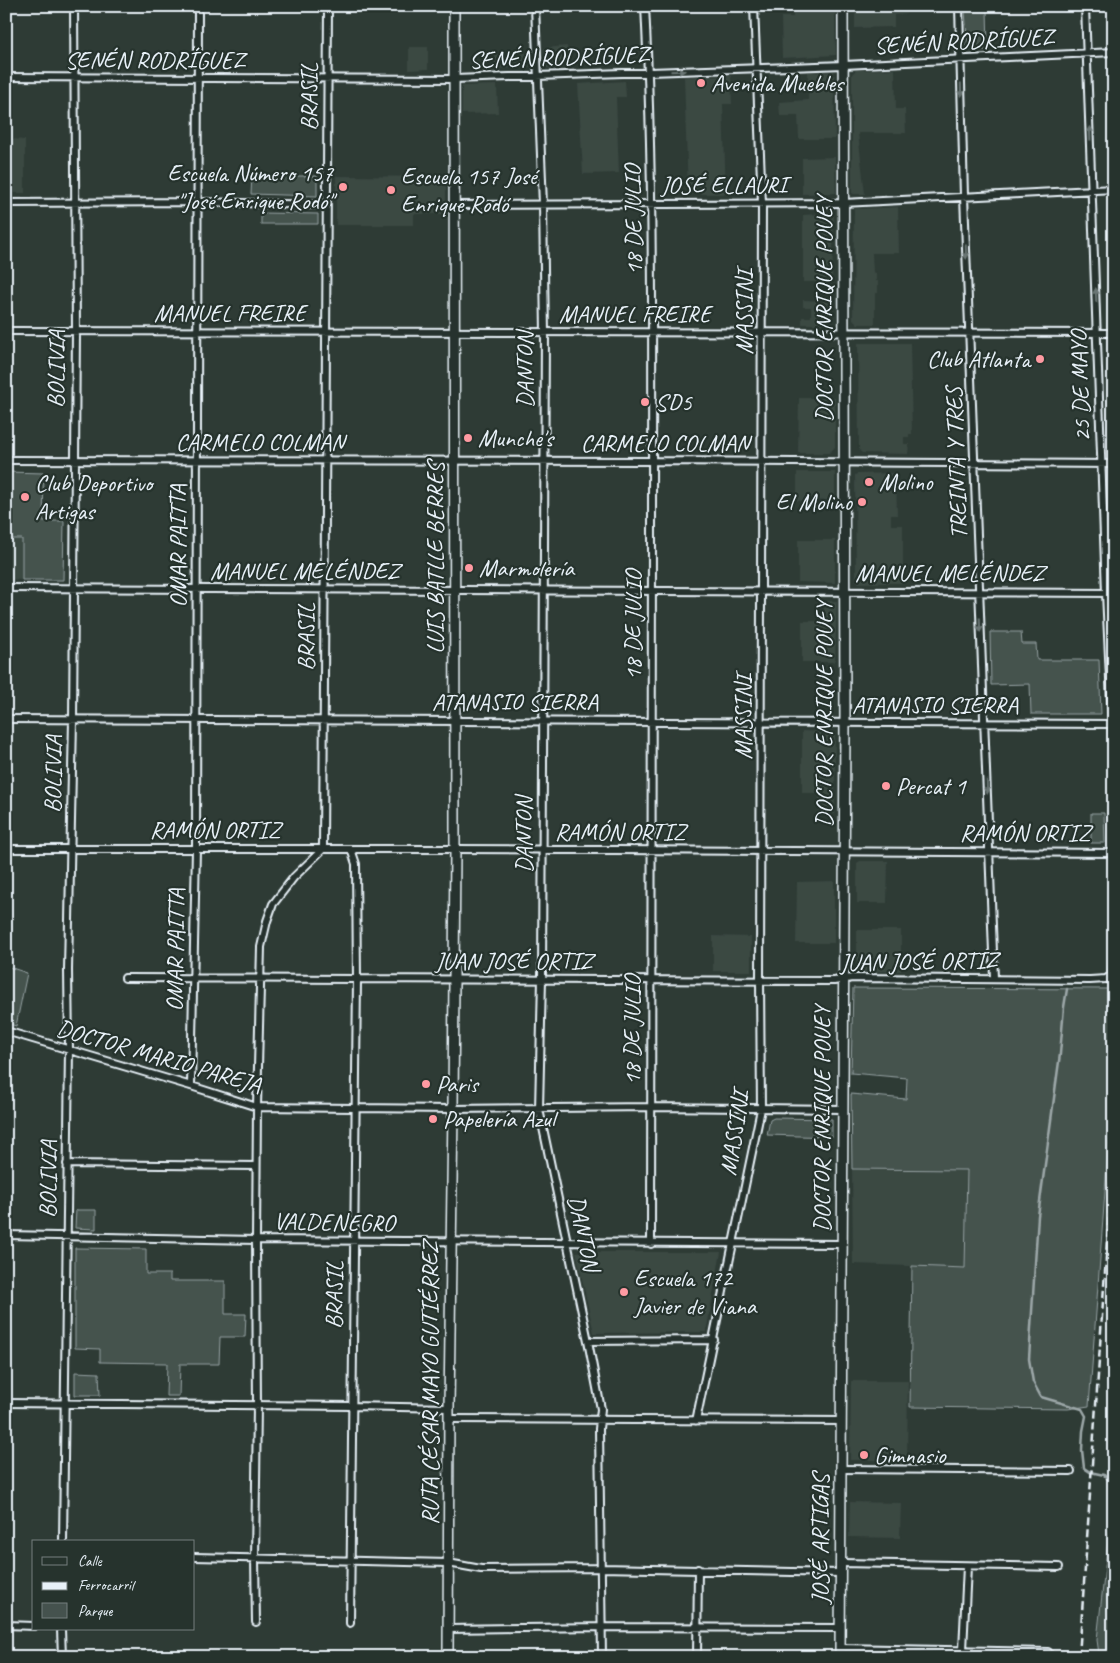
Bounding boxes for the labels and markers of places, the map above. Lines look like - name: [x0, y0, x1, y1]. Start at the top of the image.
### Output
- place label: Avenida Muebles: [711, 68, 845, 98]
- marker: Avenida Muebles: [695, 77, 707, 89]
- place label: Escuela Número 157 "José Enrique Rodó": [167, 158, 338, 216]
- place label: Escuela 157 José Enrique Rodó: [401, 161, 541, 219]
- marker: Escuela Número 157 "José Enrique Rodó": [337, 181, 349, 193]
- marker: Escuela 157 José Enrique Rodó: [385, 184, 397, 196]
- place label: Club Atlanta: [927, 344, 1032, 374]
- marker: Club Atlanta: [1034, 353, 1046, 365]
- place label: SD5: [655, 387, 693, 417]
- marker: SD5: [639, 396, 651, 408]
- place label: Munche's: [478, 423, 556, 453]
- marker: Munche's: [462, 432, 474, 444]
- place label: Molino: [879, 467, 934, 497]
- place label: Club Deportivo Artigas: [35, 468, 155, 526]
- marker: Molino: [863, 476, 875, 488]
- place label: El Molino: [776, 487, 854, 517]
- marker: Club Deportivo Artigas: [19, 491, 31, 503]
- marker: El Molino: [856, 496, 868, 508]
- place label: Marmolería: [479, 553, 576, 583]
- marker: Marmolería: [463, 562, 475, 574]
- place label: Percat 1: [896, 771, 967, 801]
- marker: Percat 1: [880, 780, 892, 792]
- place label: Paris: [436, 1069, 480, 1099]
- marker: Paris: [420, 1078, 432, 1090]
- place label: Papelería Azul: [443, 1104, 559, 1134]
- marker: Papelería Azul: [427, 1113, 439, 1125]
- place label: Escuela 172 Javier de Viana: [633, 1263, 758, 1321]
- marker: Escuela 172 Javier de Viana: [618, 1286, 630, 1298]
- place label: Gimnasio: [874, 1440, 947, 1470]
- marker: Gimnasio: [858, 1449, 870, 1461]

